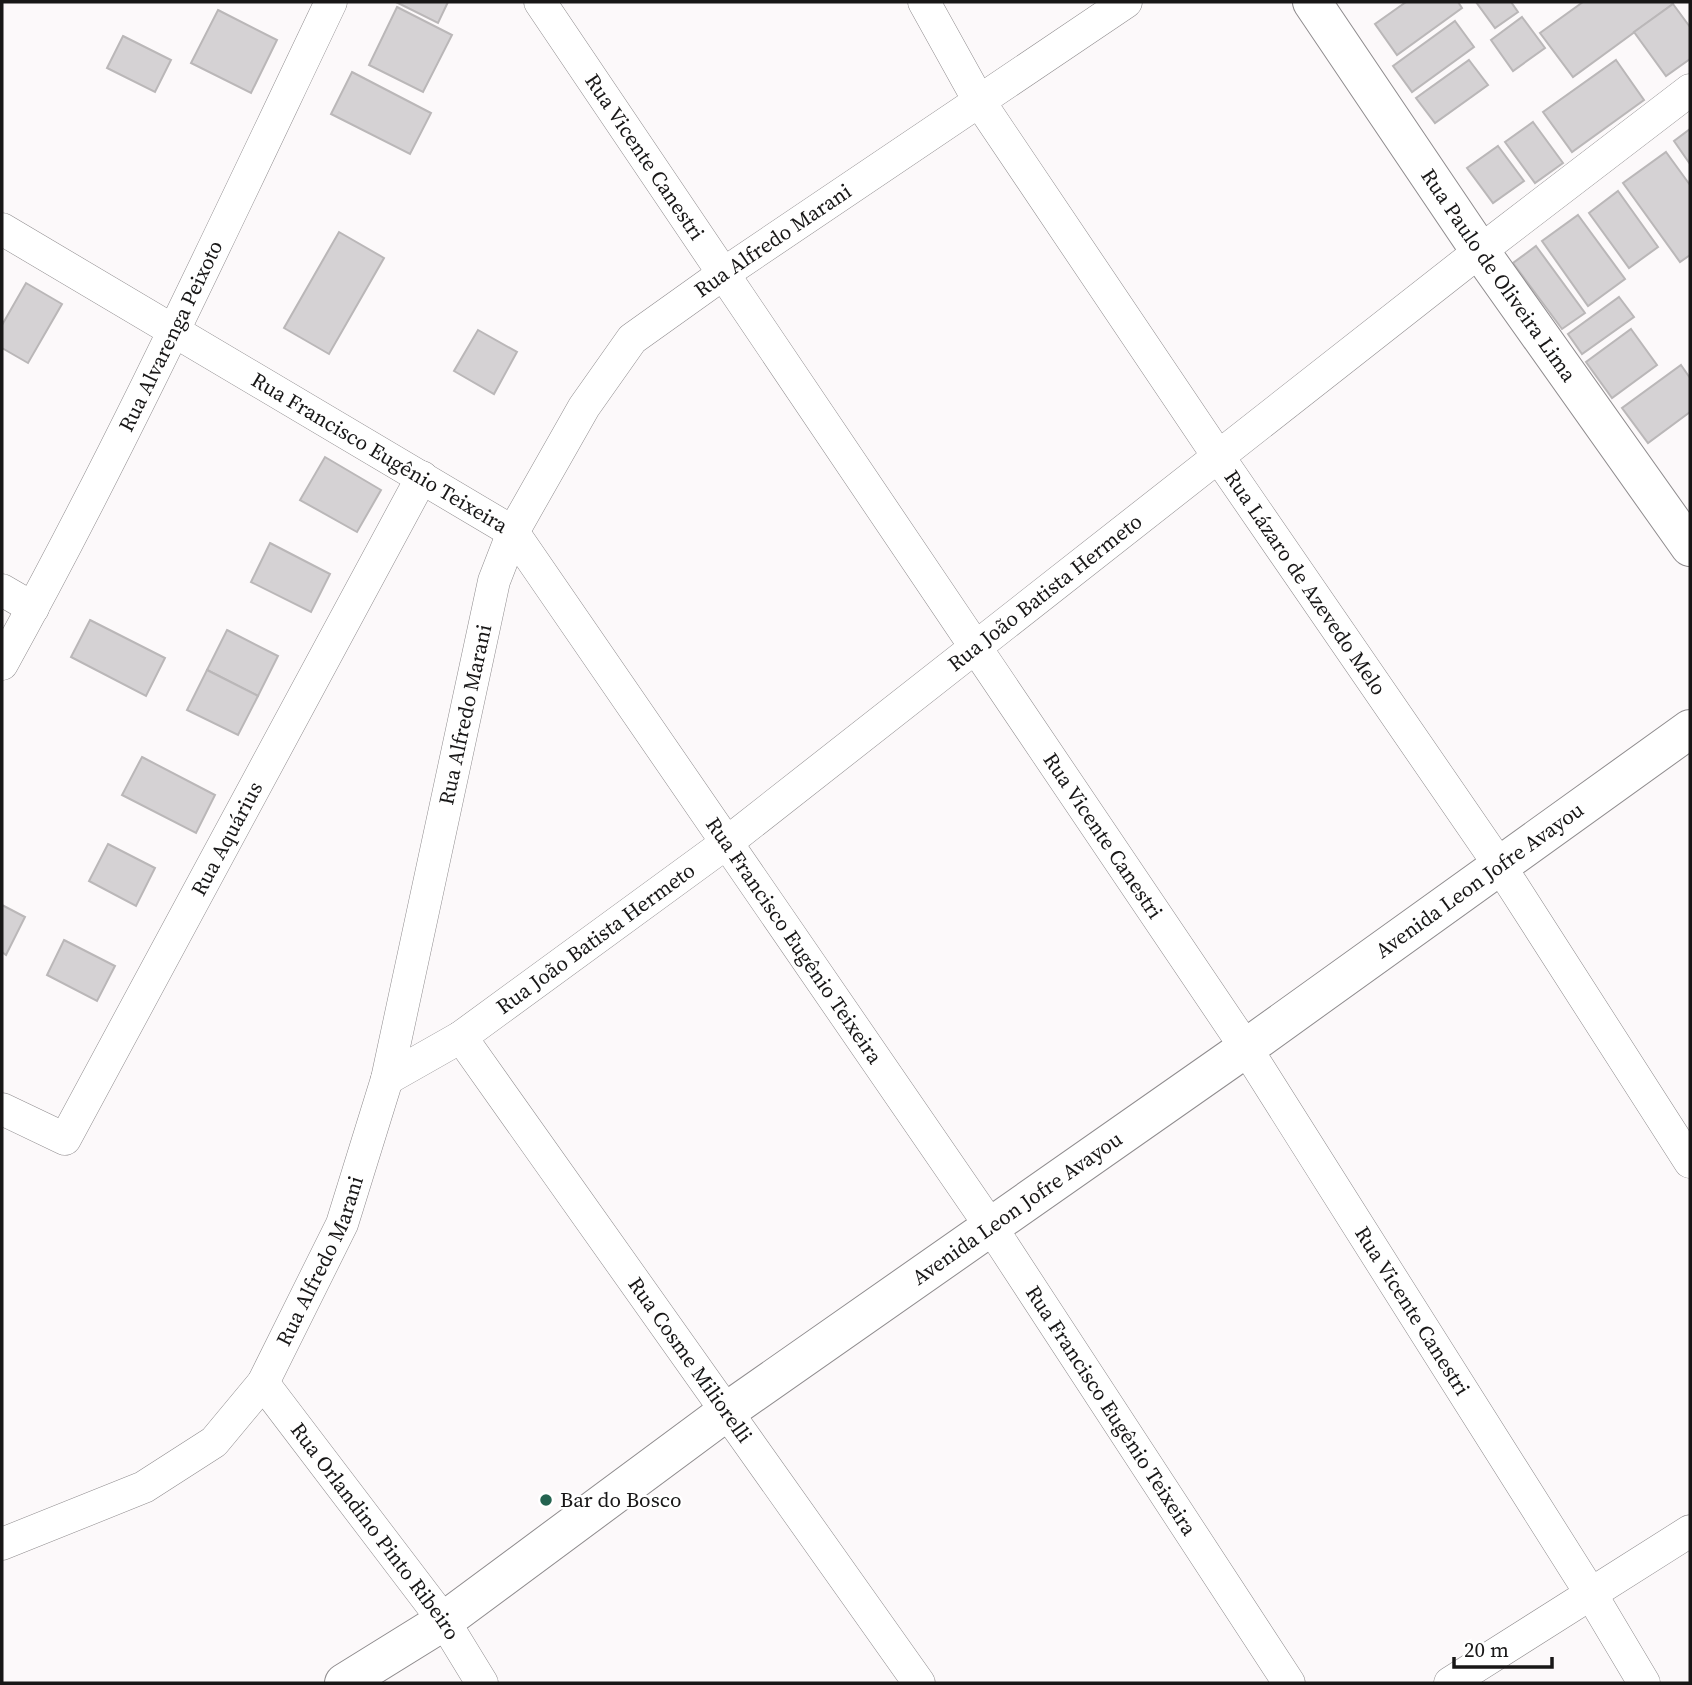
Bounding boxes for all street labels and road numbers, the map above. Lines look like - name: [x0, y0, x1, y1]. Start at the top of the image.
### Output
- street label: Rua Vicente Canestri: [578, 68, 712, 246]
- street label: Rua Paulo de Oliveira Lima: [1415, 163, 1584, 388]
- street label: Rua Alfredo Marani: [688, 177, 857, 304]
- street label: Rua Alvarenga Peixoto: [111, 235, 229, 436]
- street label: Rua Francisco Eugênio Teixeira: [246, 365, 514, 540]
- street label: Rua Lázaro de Azevedo Melo: [1218, 464, 1393, 701]
- street label: Rua João Batista Hermeto: [941, 507, 1148, 678]
- street label: Rua Alfredo Marani: [431, 621, 498, 808]
- street label: Rua Vicente Canestri: [1037, 747, 1170, 924]
- street label: Rua Aquárius: [184, 776, 269, 901]
- street label: Avenida Leon Jofre Avayou: [1369, 795, 1589, 965]
- street label: Rua Francisco Eugênio Teixeira: [699, 811, 890, 1070]
- street label: Rua João Batista Hermeto: [490, 856, 701, 1021]
- street label: Avenida Leon Jofre Avayou: [906, 1124, 1128, 1292]
- street label: Rua Alfredo Marani: [269, 1172, 370, 1351]
- street label: Rua Vicente Canestri: [1348, 1221, 1477, 1401]
- street label: Rua Cosme Miliorelli: [622, 1271, 759, 1449]
- street label: Rua Francisco Eugênio Teixeira: [1019, 1280, 1204, 1541]
- street label: Rua Orlandino Pinto Ribeiro: [284, 1416, 467, 1645]

